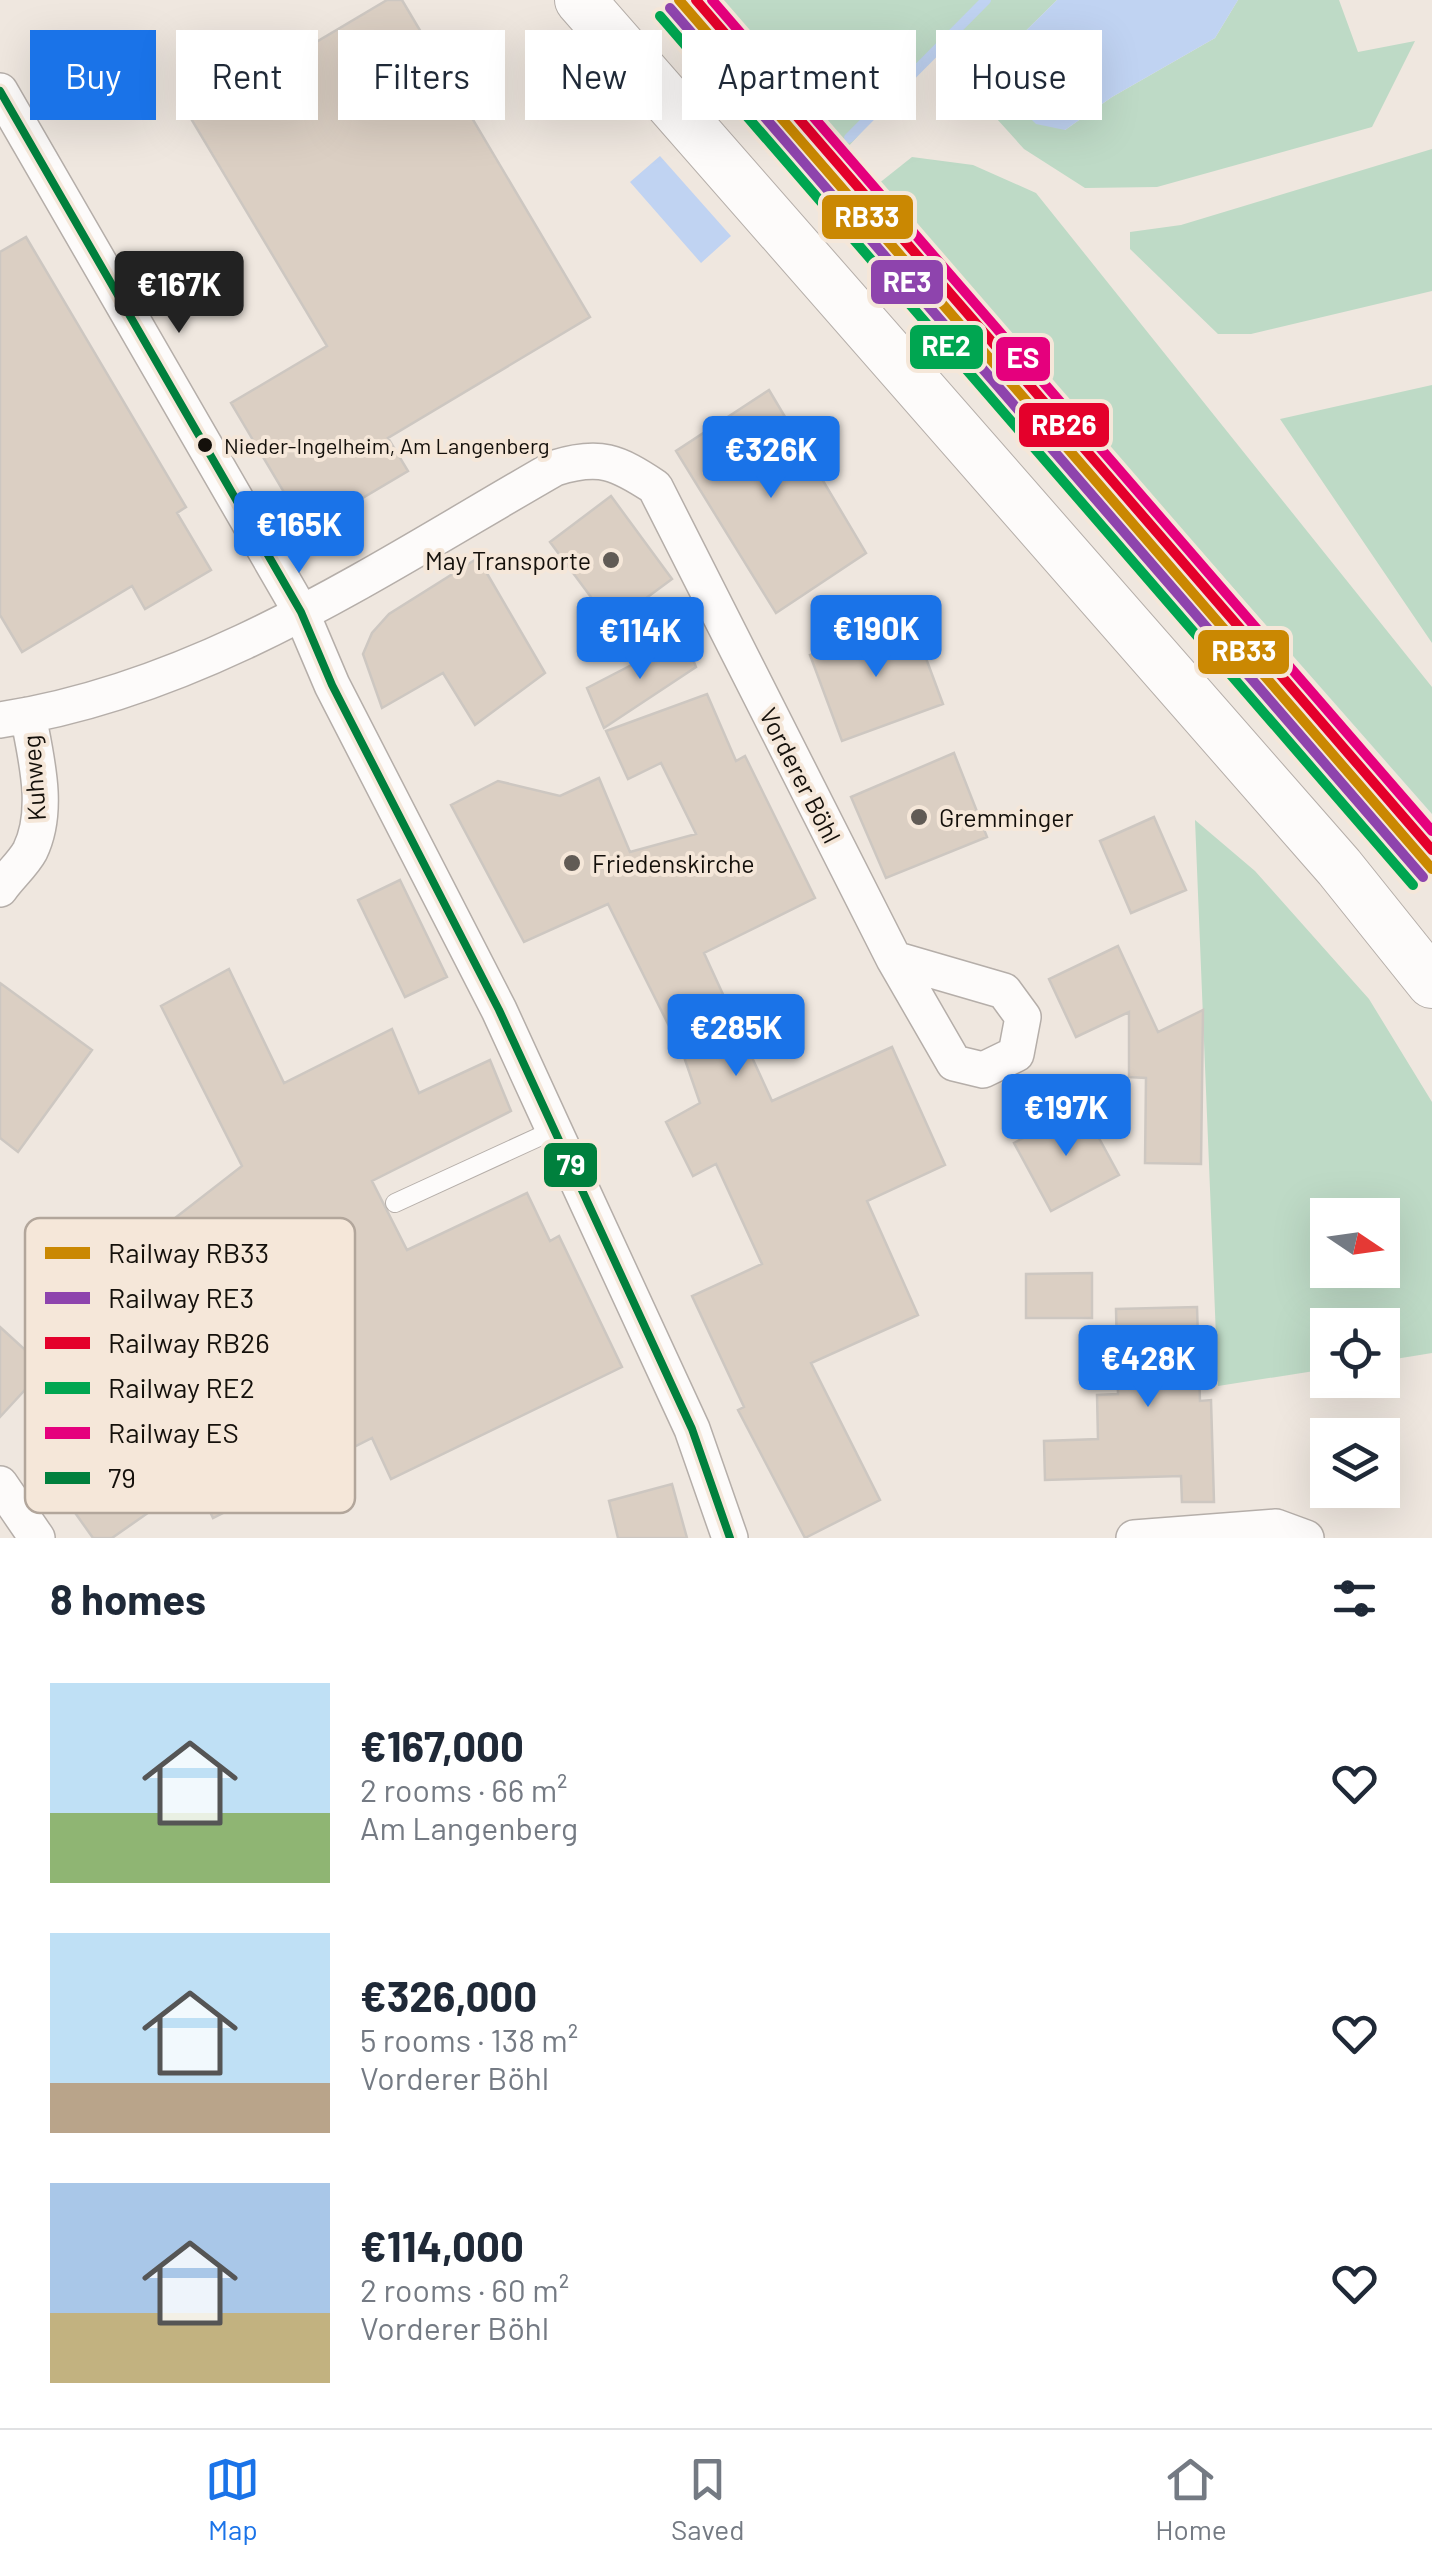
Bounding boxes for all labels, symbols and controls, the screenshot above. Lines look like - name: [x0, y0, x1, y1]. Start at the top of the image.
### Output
- chip: Buy: [30, 30, 156, 120]
- chip: Rent: [176, 30, 318, 120]
- chip: Filters: [338, 30, 505, 120]
- chip: New: [525, 30, 662, 120]
- chip: Apartment: [682, 30, 916, 120]
- chip: House: [936, 30, 1102, 120]
- line badge: RB33: [820, 193, 915, 241]
- text: RB33: [835, 199, 899, 233]
- pin: €167K: [109, 251, 249, 336]
- line badge: RE3: [869, 258, 945, 306]
- text: €167K: [137, 264, 221, 302]
- text: RE3: [883, 264, 931, 298]
- line badge: RE2: [908, 323, 985, 371]
- text: RE2: [921, 328, 971, 362]
- line badge: ES: [994, 335, 1052, 383]
- text: ES: [1006, 340, 1040, 374]
- line badge: RB26: [1017, 401, 1111, 449]
- text: RB26: [1031, 407, 1097, 441]
- pin: €326K: [701, 416, 841, 501]
- text: €326K: [725, 429, 817, 467]
- place label: Nieder-Ingelheim, Am Langenberg: [224, 432, 550, 458]
- marker: Nieder-Ingelheim, Am Langenberg: [195, 435, 215, 455]
- pin: €165K: [229, 491, 369, 576]
- text: €165K: [256, 504, 342, 542]
- place label: May Transporte: [425, 545, 591, 575]
- marker: May Transporte: [600, 549, 622, 571]
- pin: €190K: [806, 595, 946, 680]
- pin: €114K: [570, 597, 710, 682]
- text: €190K: [833, 608, 919, 646]
- text: €114K: [599, 610, 681, 648]
- line badge: RB33: [1196, 628, 1291, 676]
- text: RB33: [1212, 633, 1276, 667]
- street label: Vorderer Böhl: [754, 702, 848, 848]
- street label: Kuhweg: [15, 734, 51, 822]
- place label: Gremminger: [939, 802, 1074, 832]
- marker: Gremminger: [908, 806, 930, 828]
- place label: Friedenskirche: [592, 848, 755, 878]
- marker: Friedenskirche: [561, 852, 583, 874]
- pin: €285K: [666, 994, 806, 1079]
- text: €285K: [690, 1007, 782, 1045]
- pin: €197K: [996, 1074, 1136, 1159]
- text: €197K: [1024, 1087, 1108, 1125]
- line badge: 79: [542, 1141, 599, 1189]
- text: 79: [557, 1147, 585, 1181]
- north arrow: [1310, 1198, 1400, 1288]
- map controls: [1310, 1198, 1400, 1508]
- legend: [25, 1218, 355, 1513]
- text: Railway RB33: [108, 1235, 269, 1269]
- text: Railway RE3: [108, 1280, 254, 1314]
- button: locate: [1310, 1308, 1400, 1398]
- text: Railway RB26: [108, 1325, 270, 1359]
- pin: €428K: [1078, 1325, 1218, 1410]
- text: €428K: [1101, 1338, 1195, 1376]
- text: Railway RE2: [108, 1370, 255, 1404]
- text: Railway ES: [108, 1415, 239, 1449]
- button: layers: [1310, 1418, 1400, 1508]
- text: 79: [108, 1460, 136, 1494]
- icon: filters: [1327, 1571, 1382, 1626]
- text: 8 homes: [50, 1573, 206, 1623]
- text: €167,000: [360, 1720, 524, 1770]
- icon: home: [130, 1723, 250, 1843]
- icon: heart: [1327, 1756, 1382, 1811]
- text: 2 rooms · 66 m²: [360, 1770, 568, 1808]
- text: Am Langenberg: [360, 1808, 578, 1846]
- text: €326,000: [360, 1970, 537, 2020]
- icon: home: [130, 1973, 250, 2093]
- icon: heart: [1327, 2006, 1382, 2061]
- text: 5 rooms · 138 m²: [360, 2020, 578, 2058]
- text: Vorderer Böhl: [360, 2058, 549, 2096]
- text: €114,000: [360, 2220, 524, 2270]
- icon: home: [130, 2223, 250, 2343]
- icon: heart: [1327, 2256, 1382, 2311]
- text: 2 rooms · 60 m²: [360, 2270, 569, 2308]
- text: Vorderer Böhl: [360, 2308, 549, 2346]
- tab: Map: [205, 2452, 260, 2546]
- tab: Saved: [671, 2452, 744, 2546]
- tab: Home: [1155, 2452, 1227, 2546]

